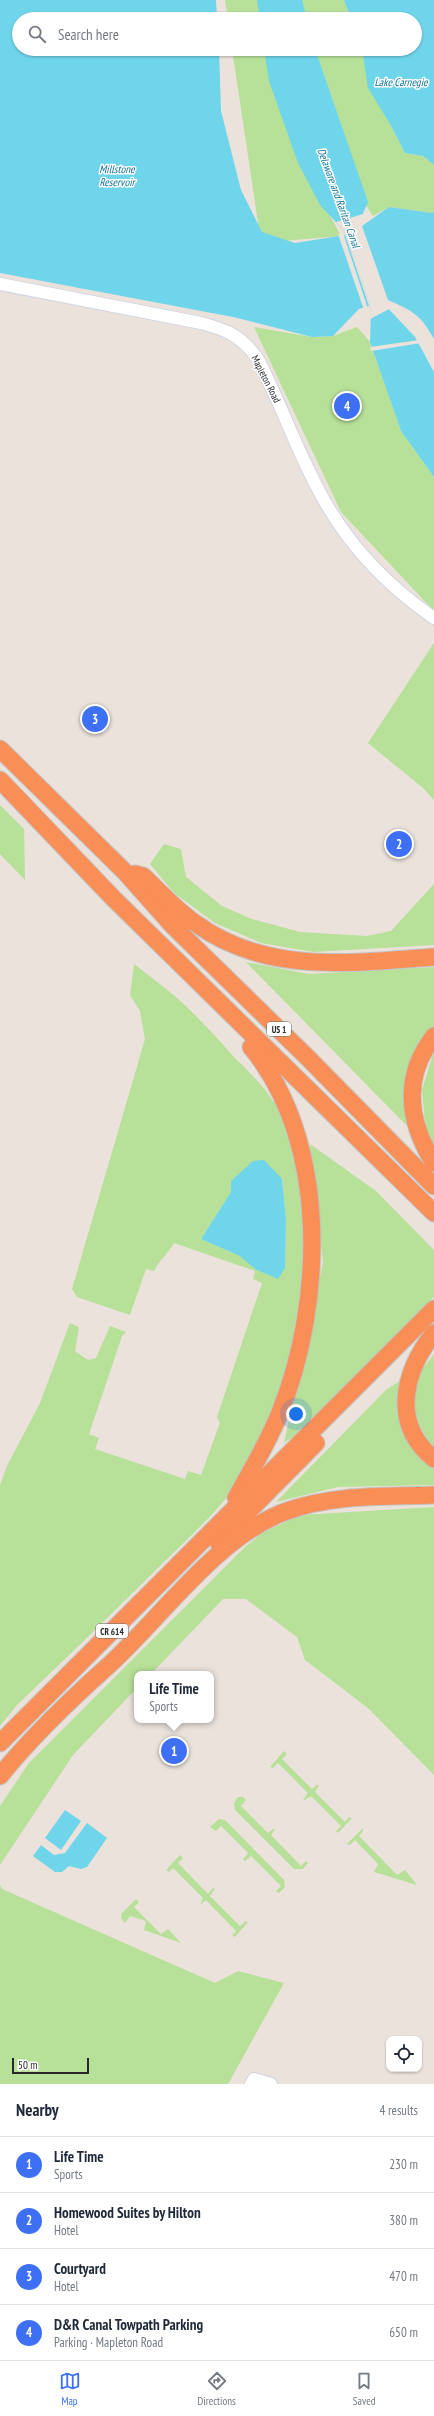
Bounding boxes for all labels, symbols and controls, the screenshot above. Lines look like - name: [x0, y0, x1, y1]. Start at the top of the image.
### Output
- search box: [12, 12, 422, 56]
- icon: search: [26, 23, 48, 45]
- text: Search here: [58, 25, 119, 44]
- water label: Lake Carnegie: [374, 75, 429, 89]
- water label: Delaware and Raritan Canal: [314, 146, 364, 251]
- water label: Millstone Reservoir: [99, 162, 137, 189]
- street label: Mapleton Road: [248, 353, 284, 405]
- pin: 4: [334, 391, 360, 421]
- pin: 3: [82, 704, 108, 734]
- pin: 2: [386, 829, 412, 859]
- road number: US 1: [267, 1022, 291, 1036]
- your location: [286, 1404, 306, 1424]
- road number: CR 614: [96, 1624, 128, 1638]
- popup: [134, 1671, 214, 1723]
- text: Life Time: [149, 1679, 199, 1698]
- text: Sports: [149, 1698, 178, 1715]
- pin: 1: [161, 1736, 187, 1766]
- map controls: [386, 2036, 422, 2072]
- button: locate: [386, 2036, 422, 2072]
- scale bar: [12, 2056, 89, 2075]
- text: 50 m: [18, 2058, 37, 2072]
- text: Nearby: [16, 2099, 59, 2121]
- text: 4 results: [379, 2102, 418, 2119]
- text: Life Time: [54, 2147, 104, 2166]
- text: 1: [26, 2156, 32, 2173]
- text: 230 m: [389, 2156, 418, 2173]
- text: Sports: [54, 2166, 83, 2183]
- text: Homewood Suites by Hilton: [54, 2203, 201, 2222]
- text: 2: [26, 2212, 32, 2229]
- text: 380 m: [389, 2212, 418, 2229]
- text: Hotel: [54, 2222, 78, 2239]
- text: Courtyard: [54, 2259, 106, 2278]
- text: 3: [26, 2268, 32, 2285]
- text: 470 m: [389, 2268, 418, 2285]
- text: Hotel: [54, 2278, 78, 2295]
- text: D&R Canal Towpath Parking: [54, 2315, 203, 2334]
- text: 4: [26, 2324, 32, 2341]
- text: 650 m: [389, 2324, 418, 2341]
- text: Parking · Mapleton Road: [54, 2334, 163, 2351]
- tab: Map: [59, 2370, 81, 2408]
- tab: Directions: [198, 2370, 236, 2408]
- tab: Saved: [353, 2370, 375, 2408]

